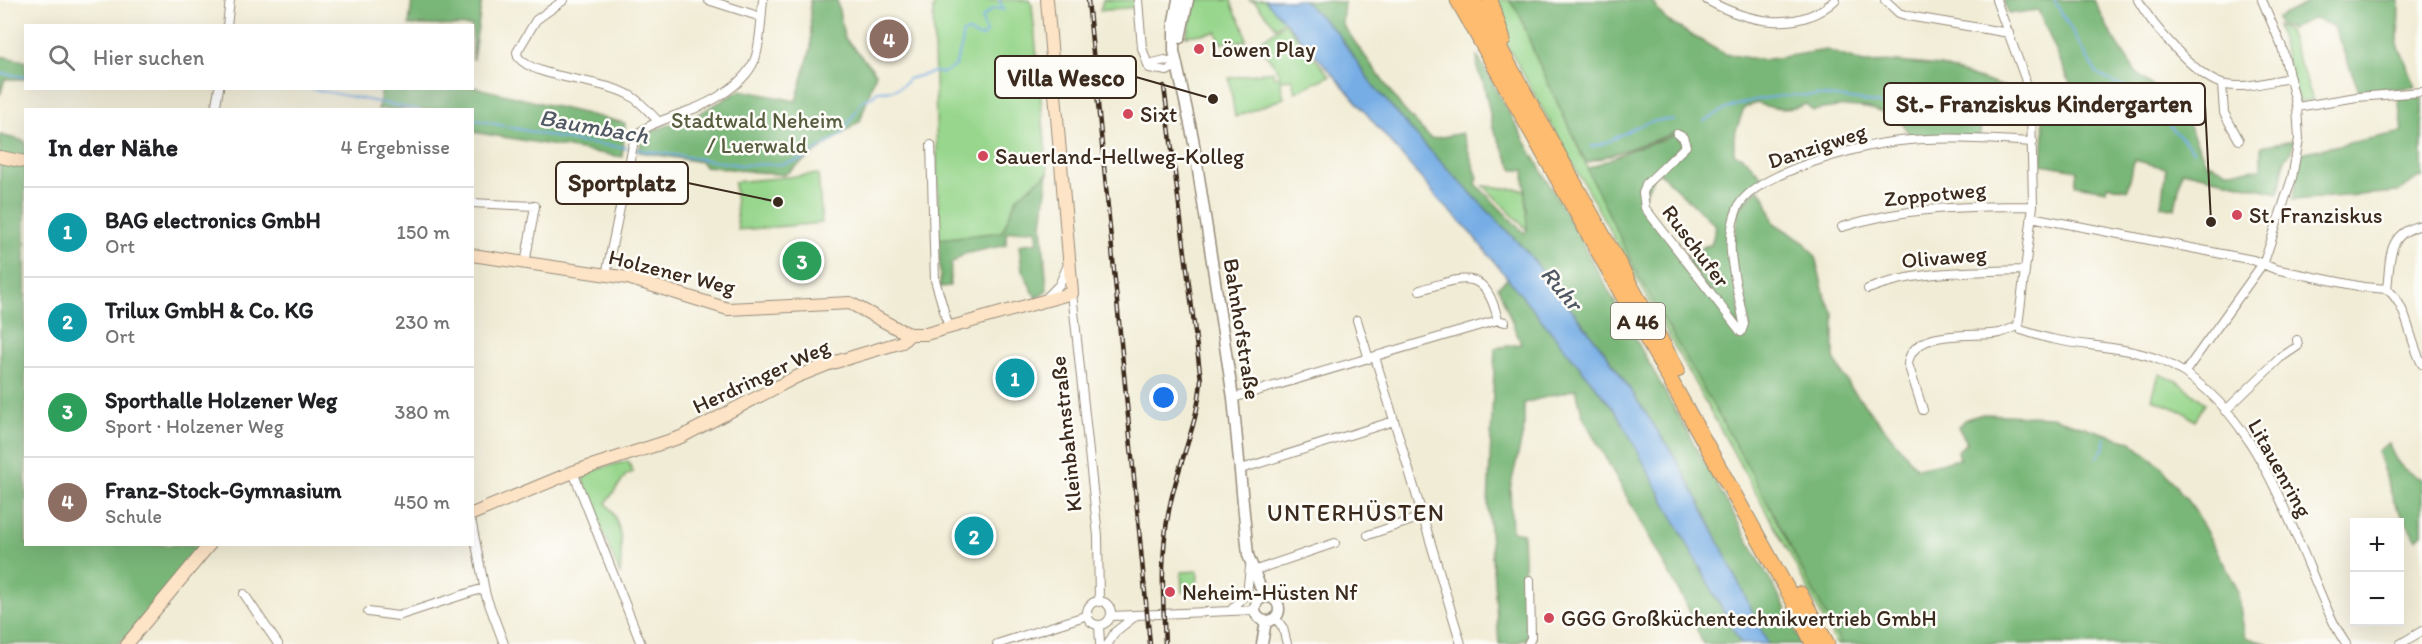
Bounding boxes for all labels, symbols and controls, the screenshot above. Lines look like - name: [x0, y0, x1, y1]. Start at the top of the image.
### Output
- pin: 4: [870, 16, 908, 62]
- search box: [24, 24, 474, 90]
- place label: Löwen Play: [1211, 36, 1316, 63]
- icon: search: [45, 41, 78, 74]
- marker: Löwen Play: [1192, 42, 1206, 56]
- text: Hier suchen: [93, 44, 204, 71]
- callout: Villa Wesco: [995, 56, 1136, 98]
- text: Villa Wesco: [1007, 63, 1125, 92]
- callout: St.- Franziskus Kindergarten: [1884, 83, 2205, 125]
- text: St.- Franziskus Kindergarten: [1896, 89, 2192, 119]
- place label: Sixt: [1140, 101, 1177, 128]
- water label: Baumbach: [537, 102, 652, 150]
- park label: Stadtwald Neheim / Luerwald: [671, 107, 843, 159]
- marker: Sixt: [1121, 107, 1135, 121]
- street label: Danzigweg: [1764, 117, 1871, 175]
- text: In der Nähe: [48, 131, 178, 163]
- text: 4 Ergebnisse: [340, 135, 450, 159]
- place label: Sauerland-Hellweg-Kolleg: [995, 143, 1245, 170]
- marker: Sauerland-Hellweg-Kolleg: [976, 149, 990, 163]
- callout: Sportplatz: [556, 162, 688, 204]
- text: Sportplatz: [568, 168, 677, 198]
- street label: Zoppotweg: [1883, 175, 1988, 213]
- street label: Ruschufer: [1656, 199, 1736, 293]
- place label: St. Franziskus: [2249, 202, 2383, 229]
- text: BAG electronics GmbH: [105, 207, 321, 234]
- marker: St. Franziskus: [2230, 208, 2244, 222]
- text: 1: [63, 220, 72, 244]
- text: 150 m: [397, 220, 450, 244]
- text: Ort: [105, 234, 135, 258]
- pin: 3: [782, 238, 822, 284]
- street label: Olivaweg: [1900, 240, 1989, 274]
- street label: Holzener Weg: [606, 243, 739, 301]
- street label: Bahnhofstraße: [1218, 256, 1266, 402]
- water label: Ruhr: [1535, 260, 1591, 319]
- text: Trilux GmbH & Co. KG: [105, 297, 314, 324]
- road number: A 46: [1611, 303, 1665, 339]
- text: 2: [62, 310, 73, 334]
- text: 230 m: [395, 310, 450, 334]
- text: Ort: [105, 324, 135, 348]
- street label: Herdringer Weg: [688, 332, 835, 420]
- street label: Kleinbahnstraße: [1044, 355, 1088, 513]
- pin: 1: [996, 356, 1034, 400]
- your location: [1149, 383, 1178, 412]
- text: Sporthalle Holzener Weg: [105, 387, 337, 414]
- text: 3: [62, 400, 73, 424]
- text: 380 m: [395, 400, 450, 424]
- text: Sport · Holzener Weg: [105, 414, 284, 438]
- street label: Litauenring: [2242, 414, 2318, 523]
- text: Franz-Stock-Gymnasium: [105, 477, 342, 504]
- text: 4: [61, 490, 74, 514]
- text: 450 m: [394, 490, 450, 514]
- district label: UNTERHÜSTEN: [1267, 498, 1445, 527]
- text: Schule: [105, 504, 162, 528]
- pin: 2: [954, 514, 994, 558]
- map controls: [2350, 518, 2404, 626]
- button: +: [2350, 518, 2404, 572]
- button: −: [2350, 572, 2404, 626]
- place label: Neheim-Hüsten Nf: [1182, 579, 1358, 606]
- marker: Neheim-Hüsten Nf: [1163, 585, 1177, 599]
- place label: GGG Großküchentechnikvertrieb GmbH: [1561, 605, 1937, 632]
- marker: GGG Großküchentechnikvertrieb GmbH: [1542, 611, 1556, 625]

